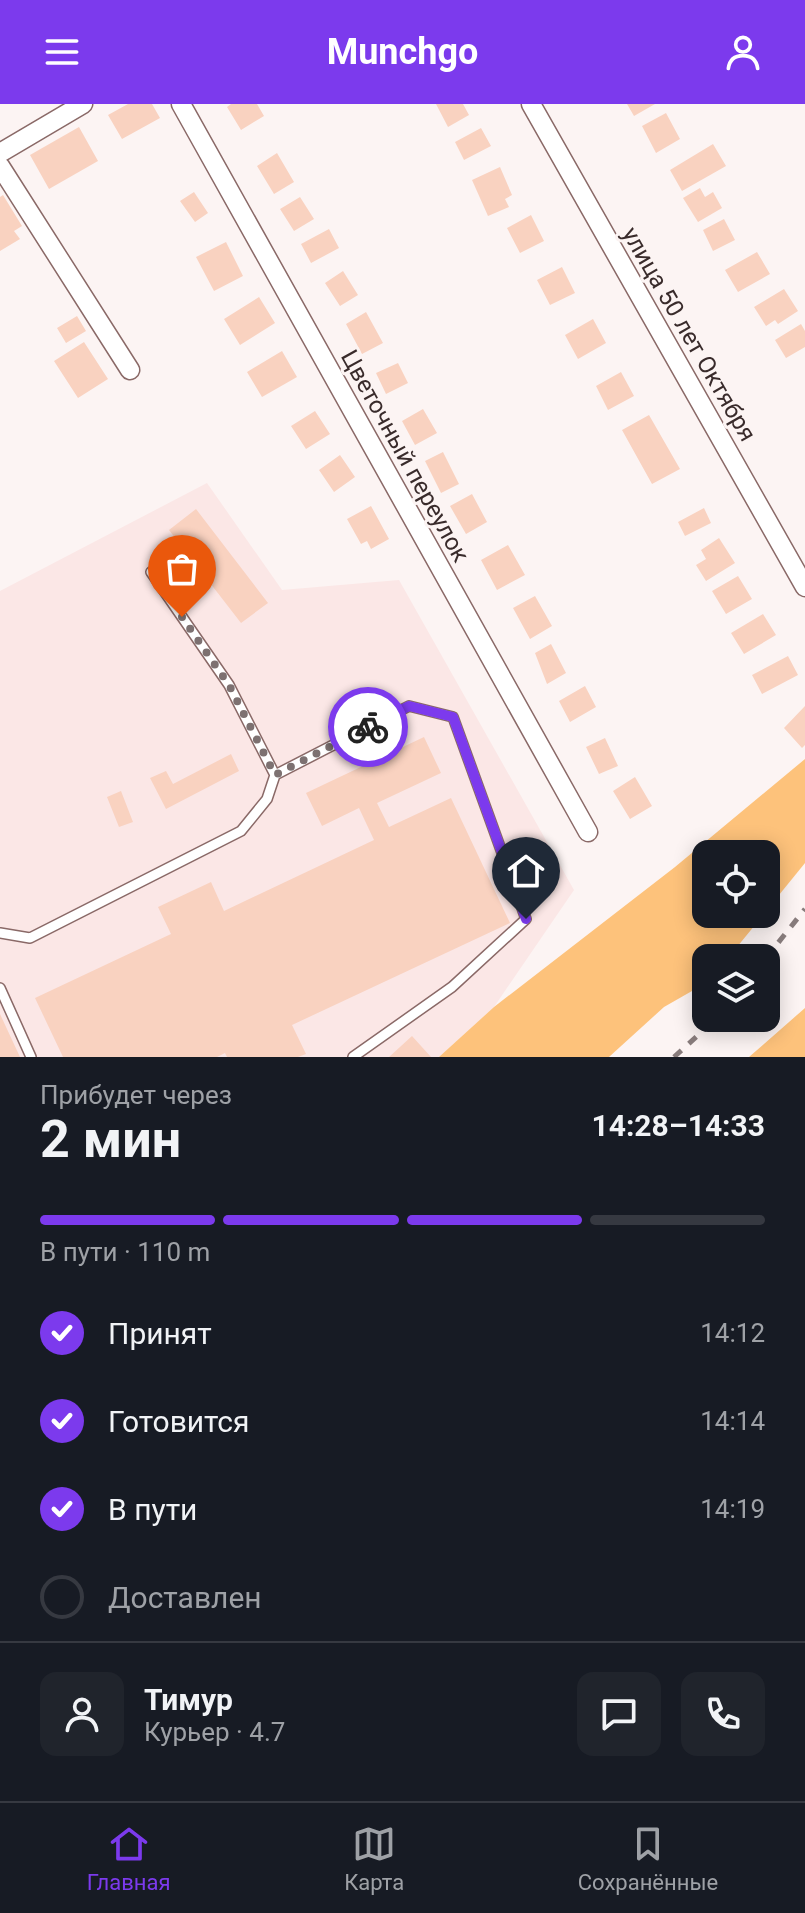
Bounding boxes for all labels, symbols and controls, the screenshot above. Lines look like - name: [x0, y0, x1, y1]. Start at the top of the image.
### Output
- icon: menu: [40, 30, 84, 74]
- icon: person: [721, 30, 765, 74]
- text: Munchgo: [327, 31, 478, 73]
- street label: улица 50 лет Октября: [616, 222, 762, 446]
- street label: Цветочный переулок: [335, 345, 475, 567]
- pin: [148, 535, 216, 617]
- icon: bag: [160, 547, 204, 591]
- courier: [328, 687, 408, 767]
- icon: bike: [346, 705, 390, 749]
- pin: [492, 837, 560, 919]
- map controls: [692, 840, 780, 1032]
- button: locate: [692, 840, 780, 928]
- icon: home: [504, 849, 548, 893]
- button: layers: [692, 944, 780, 1032]
- text: Прибудет через: [40, 1080, 232, 1110]
- text: 14:28–14:33: [591, 1108, 765, 1143]
- text: 2 мин: [40, 1109, 181, 1170]
- text: В пути · 110 m: [40, 1237, 210, 1267]
- icon: check: [40, 1311, 84, 1355]
- text: Принят: [108, 1316, 212, 1351]
- text: 14:12: [700, 1318, 765, 1348]
- icon: check: [40, 1399, 84, 1443]
- text: Готовится: [108, 1404, 250, 1439]
- text: 14:14: [700, 1406, 765, 1436]
- icon: check: [40, 1487, 84, 1531]
- text: В пути: [108, 1492, 197, 1527]
- text: 14:19: [700, 1494, 765, 1524]
- text: Доставлен: [108, 1580, 262, 1615]
- button: person: [40, 1672, 124, 1756]
- button: chat: [577, 1672, 661, 1756]
- button: phone: [681, 1672, 765, 1756]
- text: Тимур: [144, 1682, 233, 1717]
- text: Курьер · 4.7: [144, 1717, 285, 1747]
- tab: Главная: [87, 1822, 170, 1895]
- tab: Карта: [344, 1822, 404, 1895]
- tab: Сохранённые: [578, 1822, 718, 1895]

